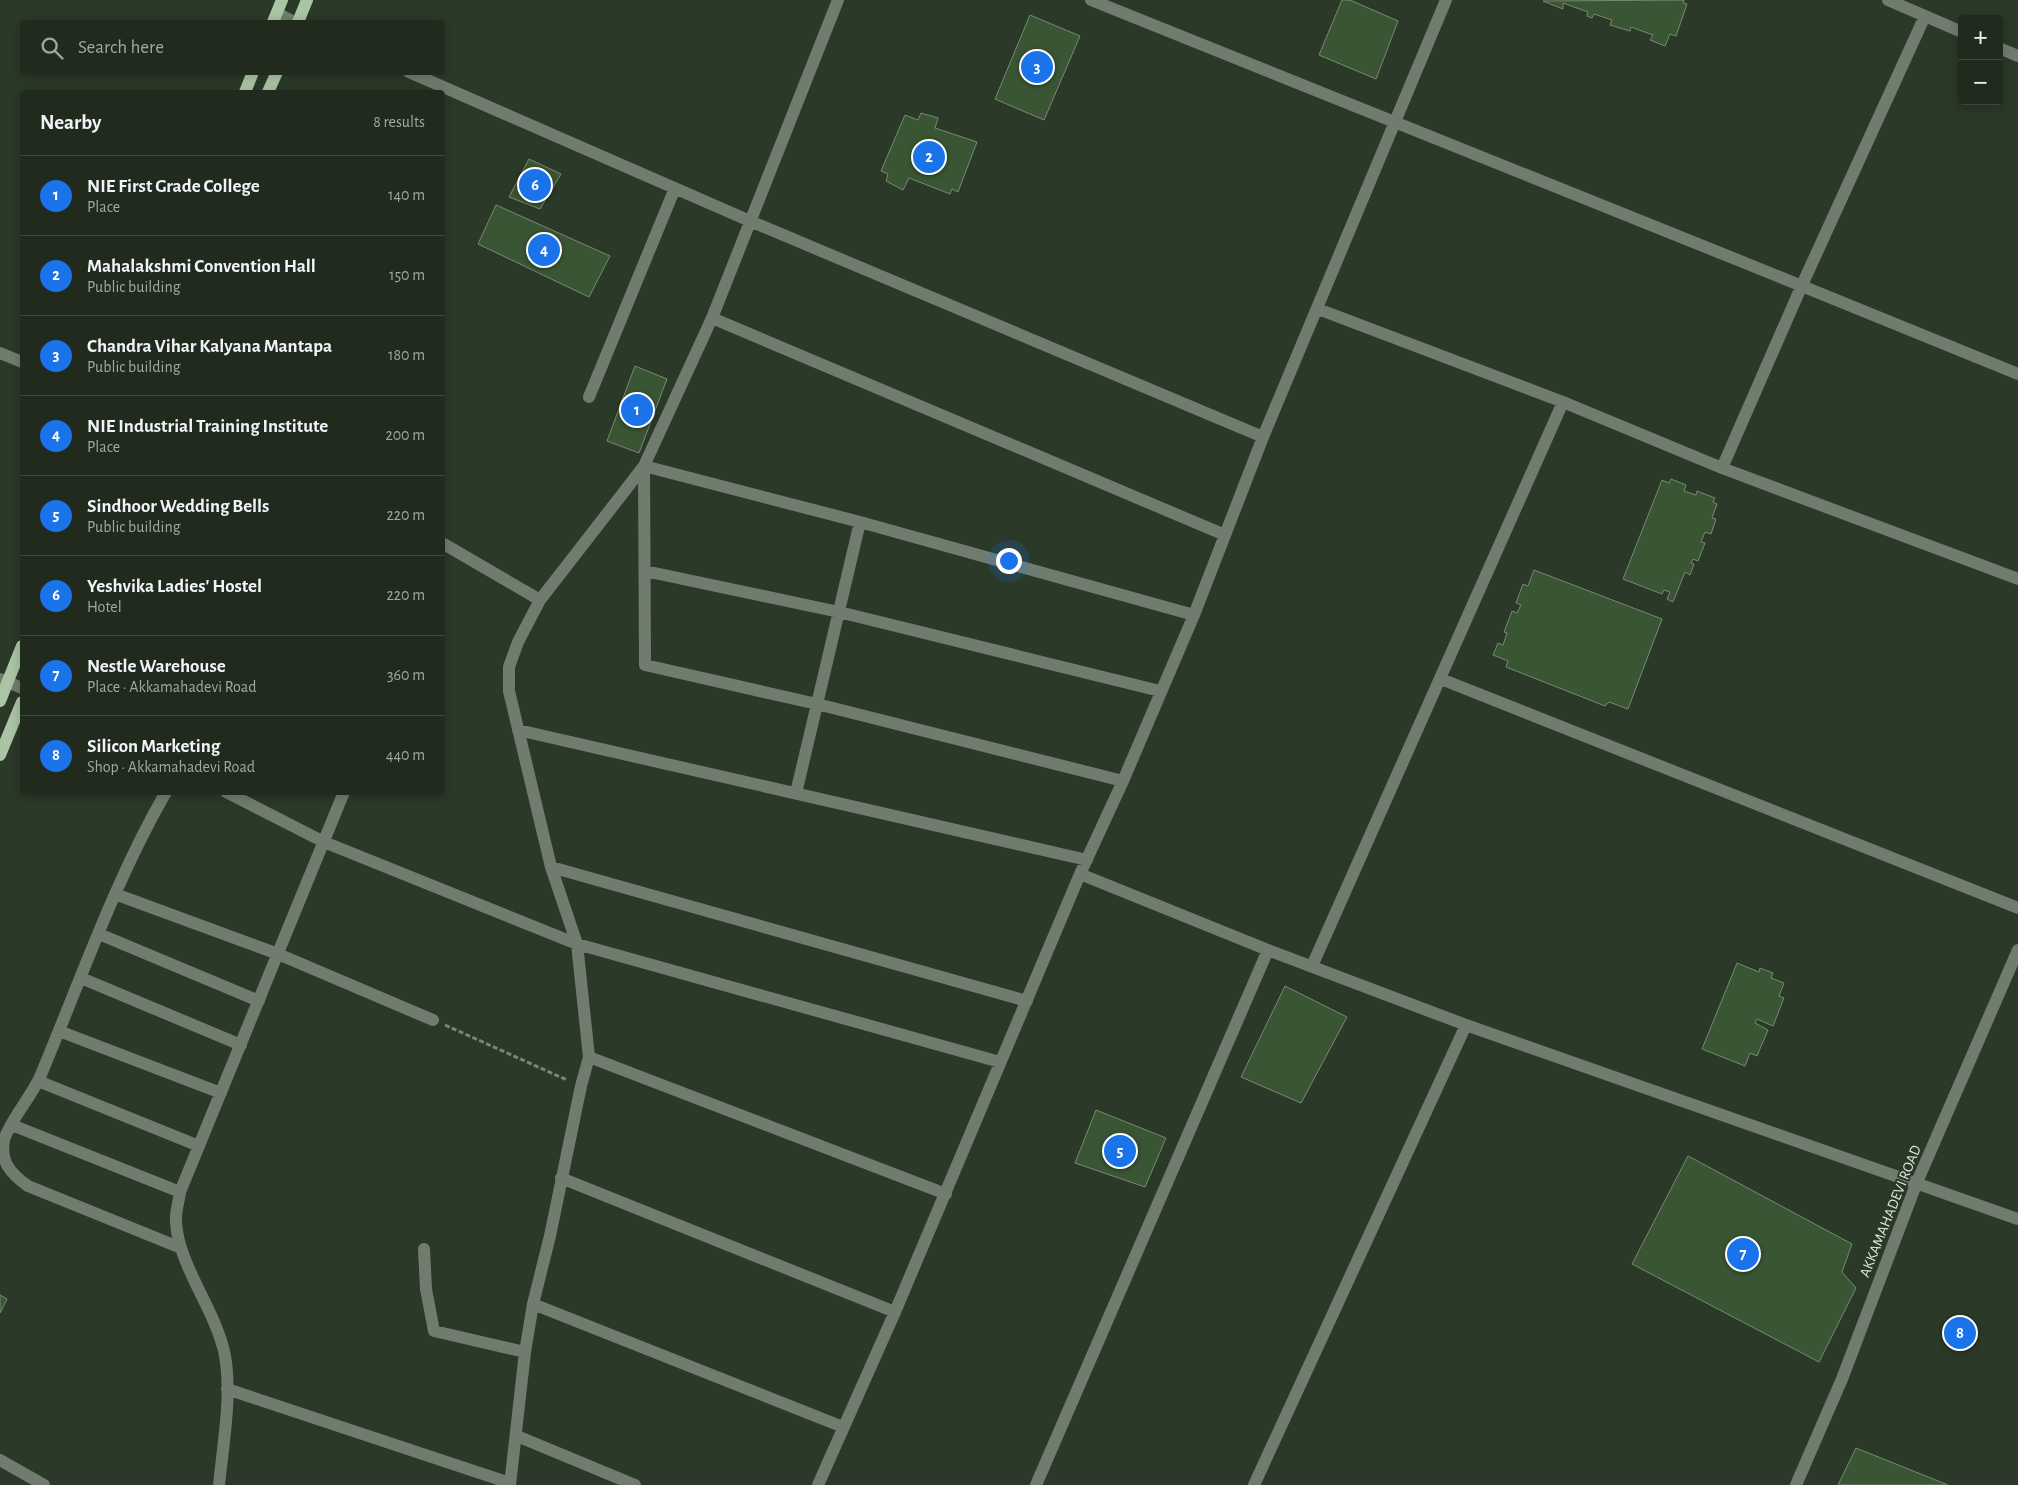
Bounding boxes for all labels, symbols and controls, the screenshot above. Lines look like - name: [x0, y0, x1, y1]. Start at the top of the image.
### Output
- map controls: [1958, 15, 2003, 105]
- button: +: [1958, 15, 2003, 60]
- search box: [20, 20, 445, 75]
- icon: search: [38, 34, 66, 62]
- text: Search here: [78, 38, 164, 57]
- pin: 3: [1021, 48, 1053, 86]
- button: −: [1958, 60, 2003, 105]
- text: Nearby: [40, 112, 101, 133]
- text: 8 results: [373, 114, 425, 130]
- pin: 2: [913, 138, 945, 176]
- pin: 6: [519, 166, 551, 204]
- text: NIE First Grade College: [87, 177, 260, 196]
- text: 1: [53, 187, 59, 203]
- text: 140 m: [388, 187, 425, 203]
- text: Place: [87, 199, 120, 215]
- pin: 4: [528, 231, 560, 269]
- text: Mahalakshmi Convention Hall: [87, 257, 316, 276]
- text: 2: [52, 267, 60, 283]
- text: 150 m: [389, 267, 425, 283]
- text: Public building: [87, 279, 181, 295]
- text: Chandra Vihar Kalyana Mantapa: [87, 337, 332, 356]
- text: 3: [53, 347, 59, 363]
- text: 180 m: [388, 347, 425, 363]
- text: Public building: [87, 359, 181, 375]
- pin: 1: [621, 391, 653, 429]
- text: NIE Industrial Training Institute: [87, 417, 328, 436]
- text: 4: [52, 427, 60, 443]
- text: 200 m: [385, 427, 425, 443]
- text: Place: [87, 439, 120, 455]
- text: Sindhoor Wedding Bells: [87, 497, 269, 516]
- text: 5: [53, 507, 59, 523]
- text: 220 m: [387, 507, 425, 523]
- text: Public building: [87, 519, 181, 535]
- your location: [996, 548, 1022, 574]
- text: Yeshvika Ladies' Hostel: [87, 577, 262, 596]
- text: 6: [52, 587, 60, 603]
- text: 220 m: [387, 587, 425, 603]
- text: Hotel: [87, 599, 122, 615]
- text: Nestle Warehouse: [87, 657, 226, 676]
- text: 7: [53, 667, 59, 683]
- text: 360 m: [387, 667, 425, 683]
- text: Place · Akkamahadevi Road: [87, 679, 257, 695]
- text: Silicon Marketing: [87, 737, 220, 756]
- text: 8: [52, 747, 60, 763]
- text: 440 m: [386, 747, 425, 763]
- text: Shop · Akkamahadevi Road: [87, 759, 255, 775]
- pin: 5: [1104, 1132, 1136, 1170]
- street label: AKKAMAHADEVI ROAD: [1857, 1143, 1924, 1279]
- pin: 7: [1727, 1235, 1759, 1273]
- pin: 8: [1944, 1314, 1976, 1352]

